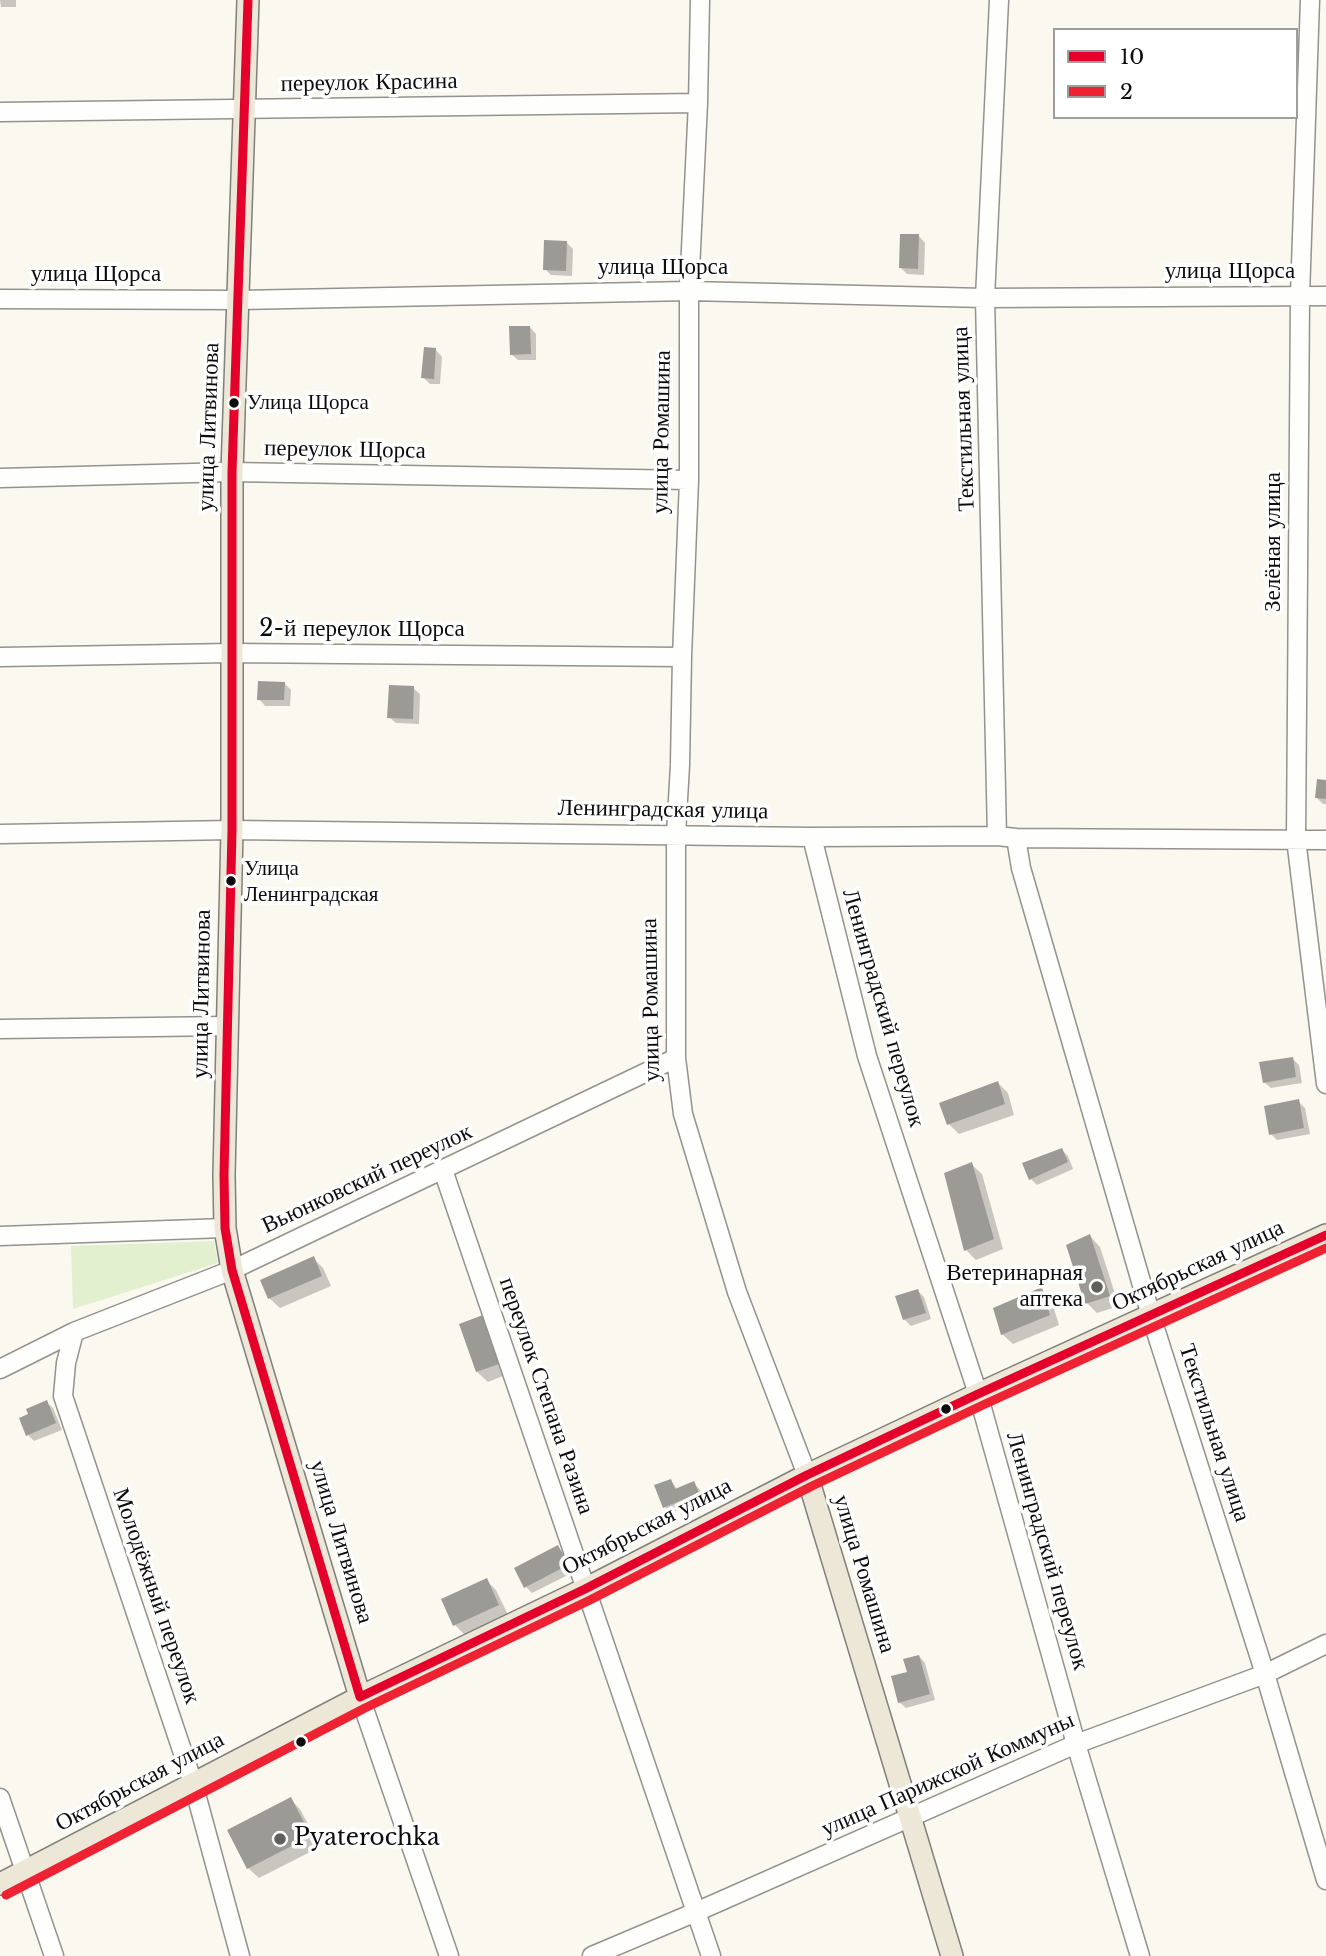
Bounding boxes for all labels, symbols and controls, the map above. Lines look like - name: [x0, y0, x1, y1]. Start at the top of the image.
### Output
- legend: [1053, 28, 1298, 119]
- text: 10: [1120, 44, 1144, 70]
- street label: переулок Красина: [280, 68, 458, 98]
- text: 2: [1120, 79, 1133, 105]
- street label: улица Щорса: [598, 254, 728, 282]
- street label: улица Щорса: [1165, 258, 1295, 286]
- street label: улица Щорса: [31, 261, 161, 289]
- street label: Текстильная улица: [947, 326, 981, 512]
- street label: улица Литвинова: [192, 342, 226, 512]
- street label: улица Ромашина: [647, 350, 677, 514]
- place label: Улица Щорса: [247, 390, 369, 416]
- marker: Улица Щорса: [227, 396, 241, 410]
- street label: переулок Щорса: [264, 435, 426, 465]
- street label: Зелёная улица: [1260, 472, 1288, 612]
- street label: 2-й переулок Щорса: [259, 616, 465, 644]
- street label: Ленинградская улица: [557, 794, 769, 826]
- place label: Улица Ленинградская: [244, 856, 378, 906]
- marker: Улица Ленинградская: [224, 874, 238, 888]
- street label: Ленинградский переулок: [836, 886, 930, 1130]
- street label: улица Литвинова: [187, 909, 217, 1079]
- street label: улица Ромашина: [636, 918, 666, 1082]
- street label: Вьюнковский переулок: [258, 1118, 476, 1240]
- street label: Октябрьская улица: [1108, 1214, 1288, 1318]
- place label: Ветеринарная аптека: [946, 1260, 1083, 1314]
- street label: переулок Степана Разина: [492, 1274, 600, 1518]
- marker: Ветеринарная аптека: [1089, 1279, 1105, 1295]
- street label: Текстильная улица: [1172, 1341, 1256, 1525]
- unlabelled marker: [939, 1402, 953, 1416]
- street label: Ленинградский переулок: [1000, 1429, 1094, 1673]
- street label: улица Литвинова: [303, 1457, 379, 1627]
- street label: Октябрьская улица: [558, 1472, 736, 1582]
- street label: Молодёжный переулок: [106, 1485, 206, 1707]
- street label: улица Ромашина: [827, 1492, 901, 1656]
- street label: улица Парижской Коммуны: [817, 1707, 1079, 1843]
- street label: Октябрьская улица: [51, 1726, 229, 1838]
- unlabelled marker: [294, 1735, 308, 1749]
- place label: Pyaterochka: [294, 1825, 440, 1853]
- marker: Pyaterochka: [272, 1831, 288, 1847]

